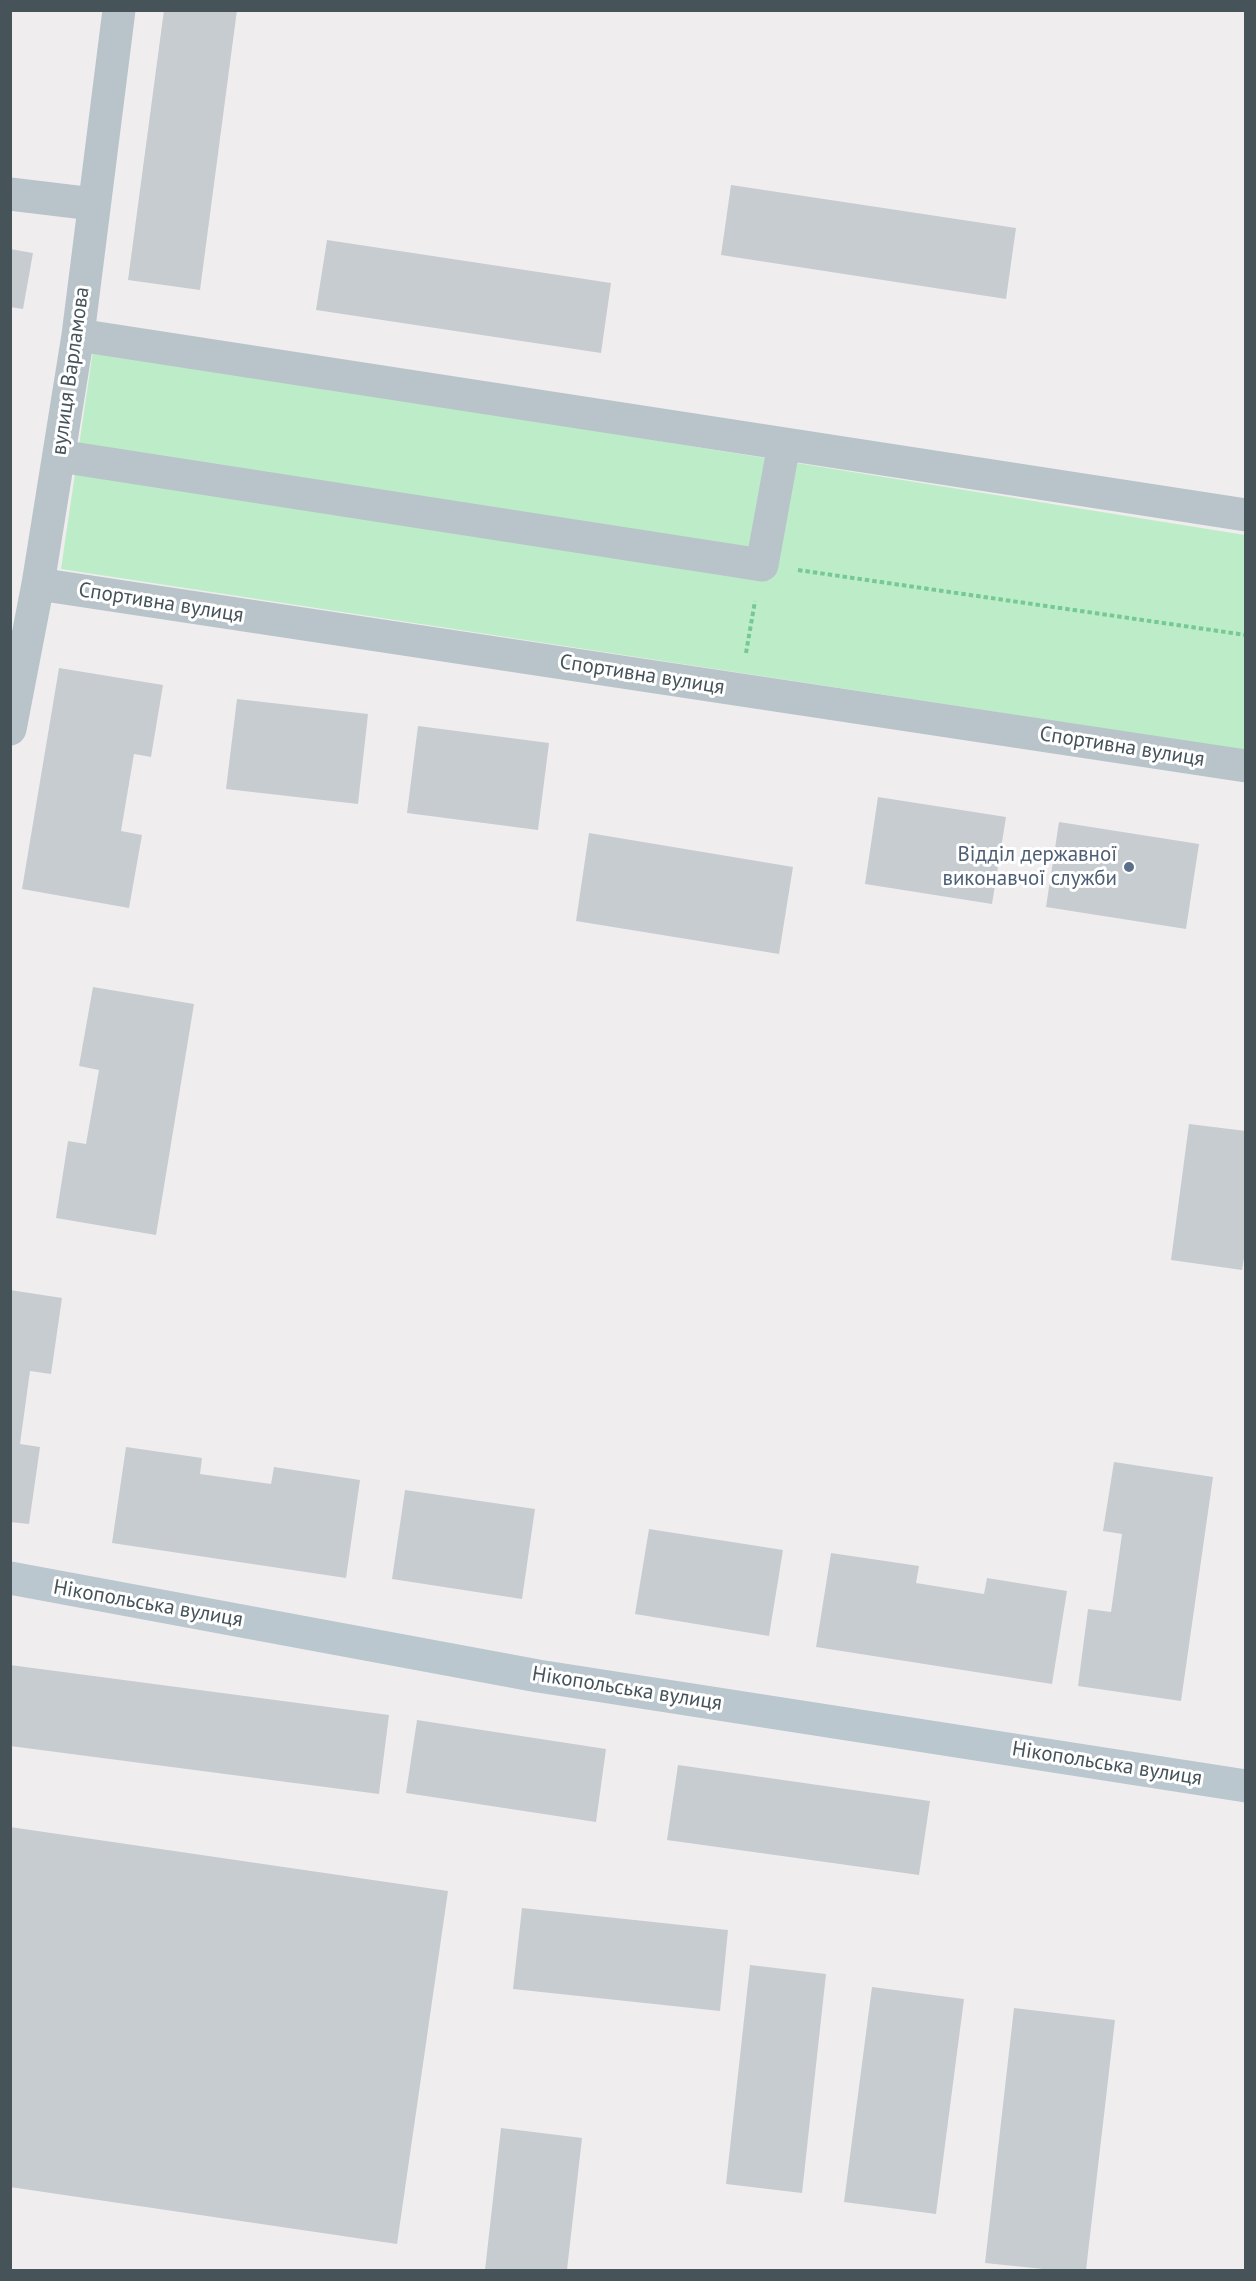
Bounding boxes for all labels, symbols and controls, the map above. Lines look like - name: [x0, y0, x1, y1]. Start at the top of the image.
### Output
- street label: вулиця Варламова: [47, 285, 95, 457]
- street label: Спортивна вулиця: [77, 578, 245, 628]
- street label: Спортивна вулиця: [558, 650, 726, 700]
- street label: Спортивна вулиця: [1038, 722, 1206, 772]
- place label: Відділ державної виконавчої служби: [942, 842, 1117, 892]
- marker: Відділ державної виконавчої служби: [1122, 860, 1136, 874]
- street label: Нікопольська вулиця: [51, 1575, 245, 1633]
- street label: Нікопольська вулиця: [530, 1662, 724, 1716]
- street label: Нікопольська вулиця: [1010, 1737, 1204, 1791]

